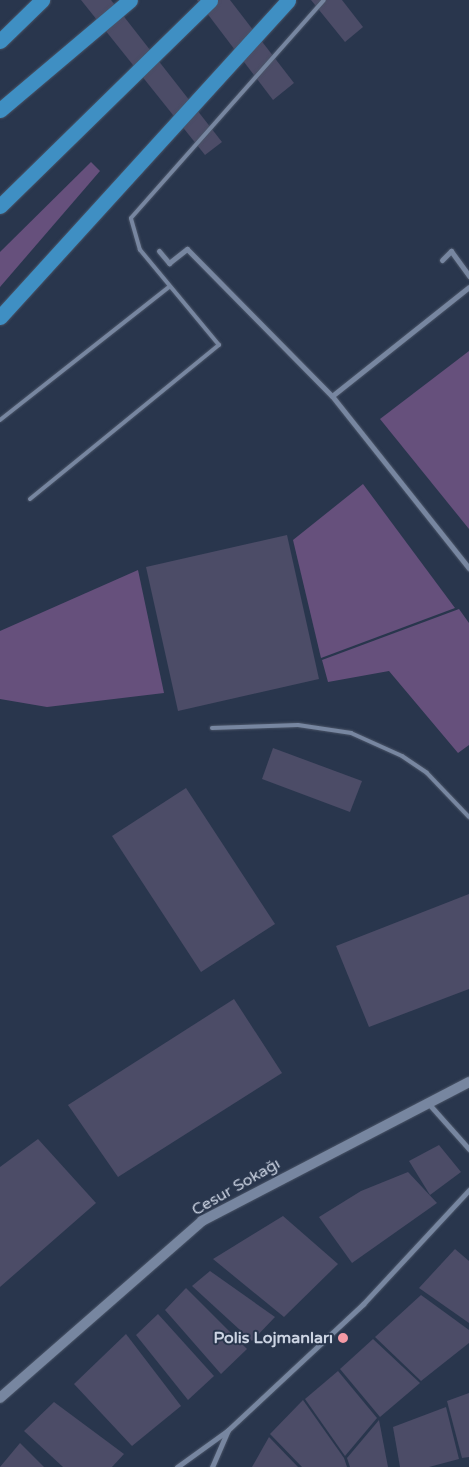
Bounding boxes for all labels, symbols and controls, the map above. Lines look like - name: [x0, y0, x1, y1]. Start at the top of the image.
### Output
- street label: Cesur Sokağı: [188, 1154, 284, 1220]
- place label: Polis Lojmanları: [213, 1328, 333, 1348]
- marker: Polis Lojmanları: [337, 1332, 349, 1344]

